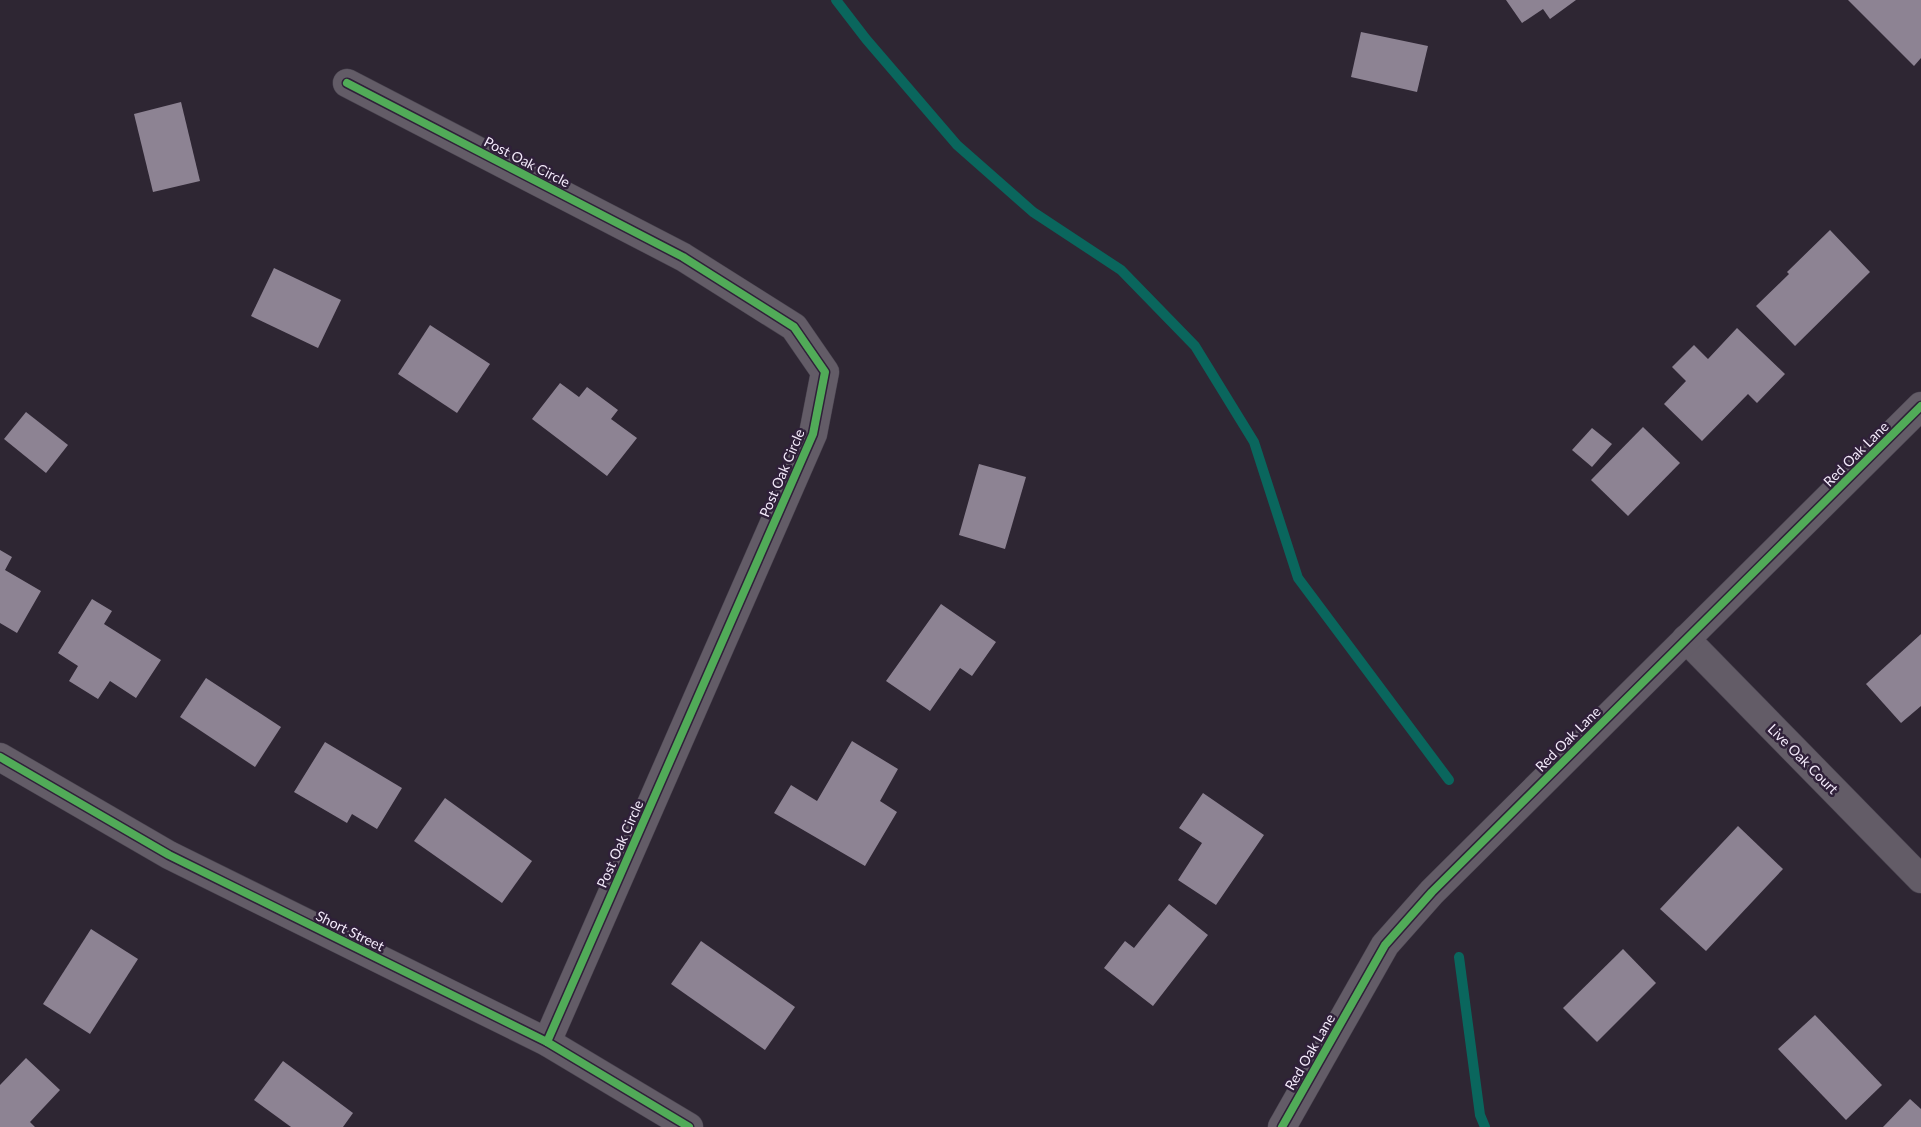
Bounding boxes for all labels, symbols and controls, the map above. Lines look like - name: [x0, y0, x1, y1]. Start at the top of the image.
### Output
- street label: Post Oak Circle: [481, 133, 573, 191]
- street label: Red Oak Lane: [1820, 418, 1892, 490]
- street label: Post Oak Circle: [755, 426, 808, 519]
- street label: Red Oak Lane: [1532, 703, 1604, 775]
- street label: Live Oak Court: [1765, 720, 1842, 797]
- street label: Post Oak Circle: [593, 797, 646, 890]
- street label: Short Street: [313, 907, 387, 954]
- street label: Red Oak Lane: [1281, 1011, 1338, 1093]

